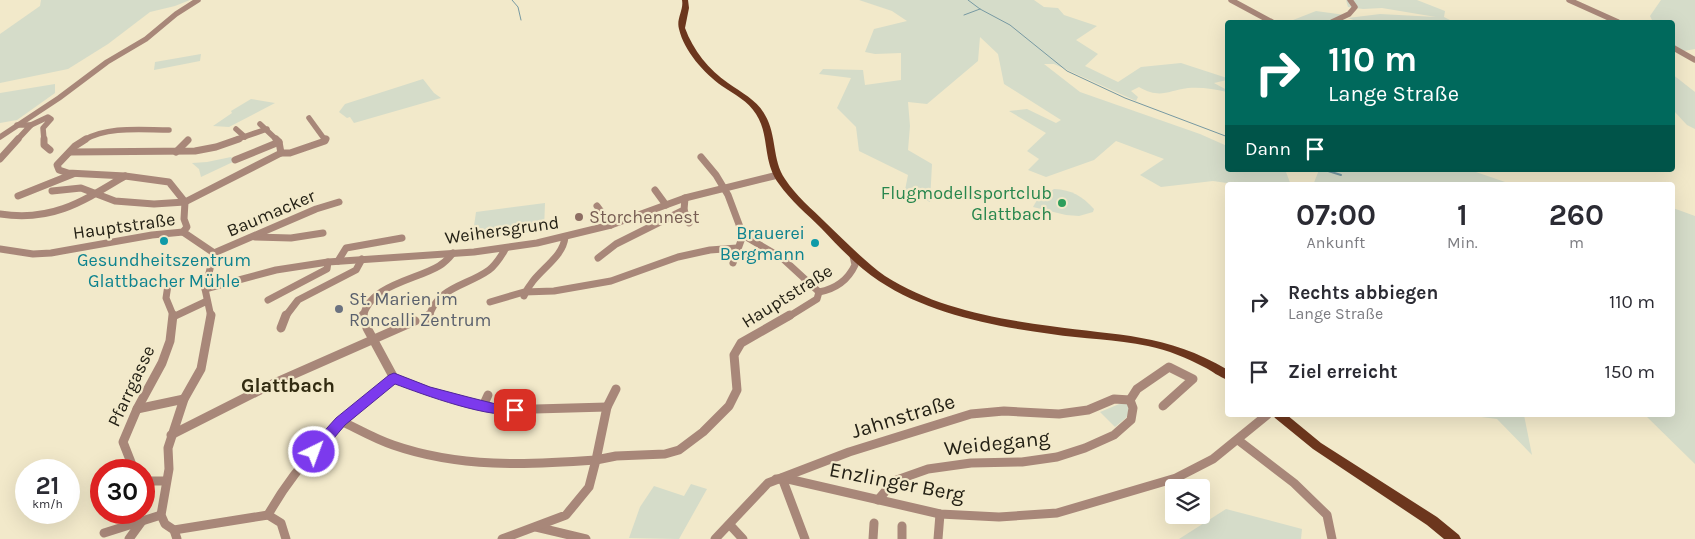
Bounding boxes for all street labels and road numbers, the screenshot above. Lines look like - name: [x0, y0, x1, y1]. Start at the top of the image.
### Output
- street label: Baumacker: [223, 184, 319, 241]
- street label: Hauptstraße: [71, 208, 177, 244]
- street label: Weihersgrund: [443, 211, 561, 249]
- street label: Hauptstraße: [737, 259, 837, 333]
- street label: Pfarrgasse: [103, 342, 159, 430]
- street label: Jahnstraße: [848, 389, 958, 443]
- street label: Weidegang: [943, 425, 1051, 460]
- street label: Enzlinger Berg: [827, 457, 967, 507]

